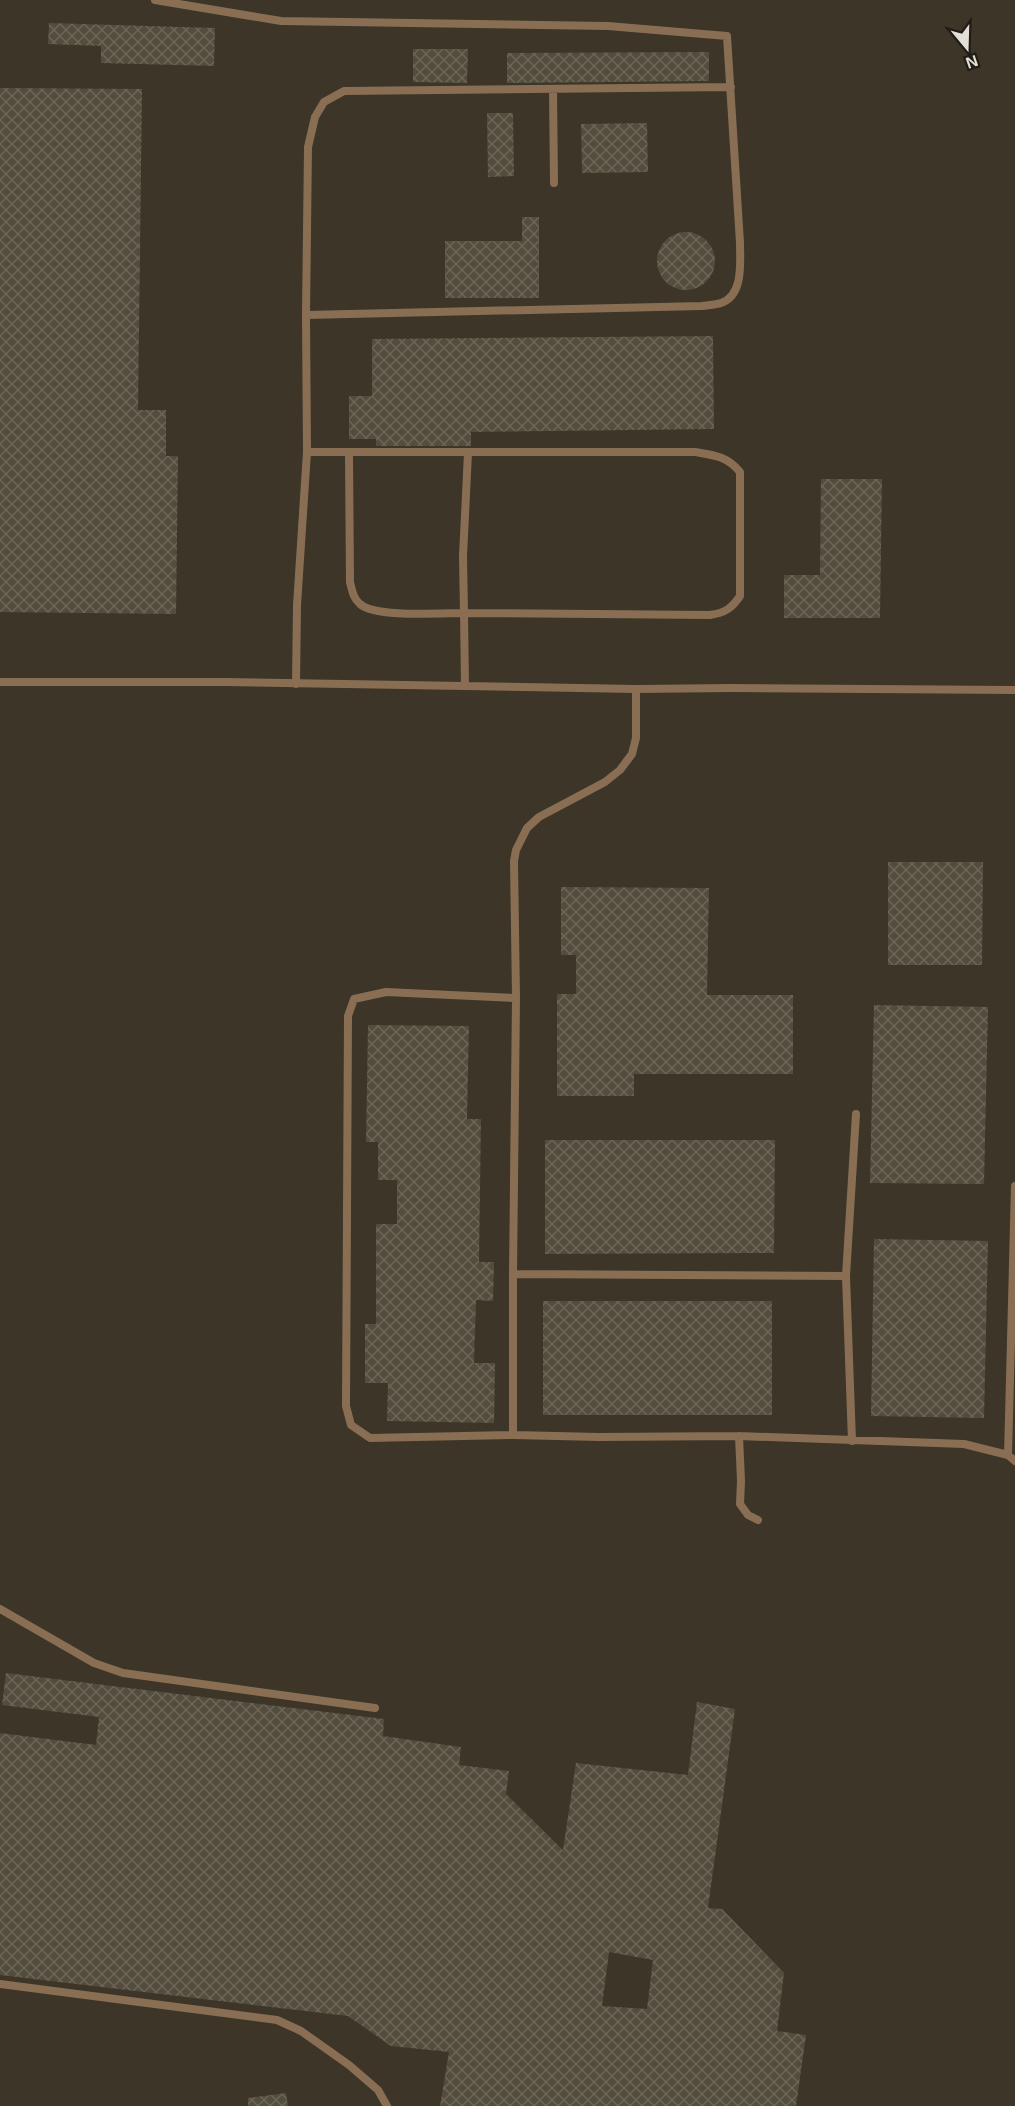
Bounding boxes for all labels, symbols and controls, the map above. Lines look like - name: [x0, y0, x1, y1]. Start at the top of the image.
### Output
- north arrow: [937, 18, 997, 78]
- text: N: [963, 52, 980, 72]

